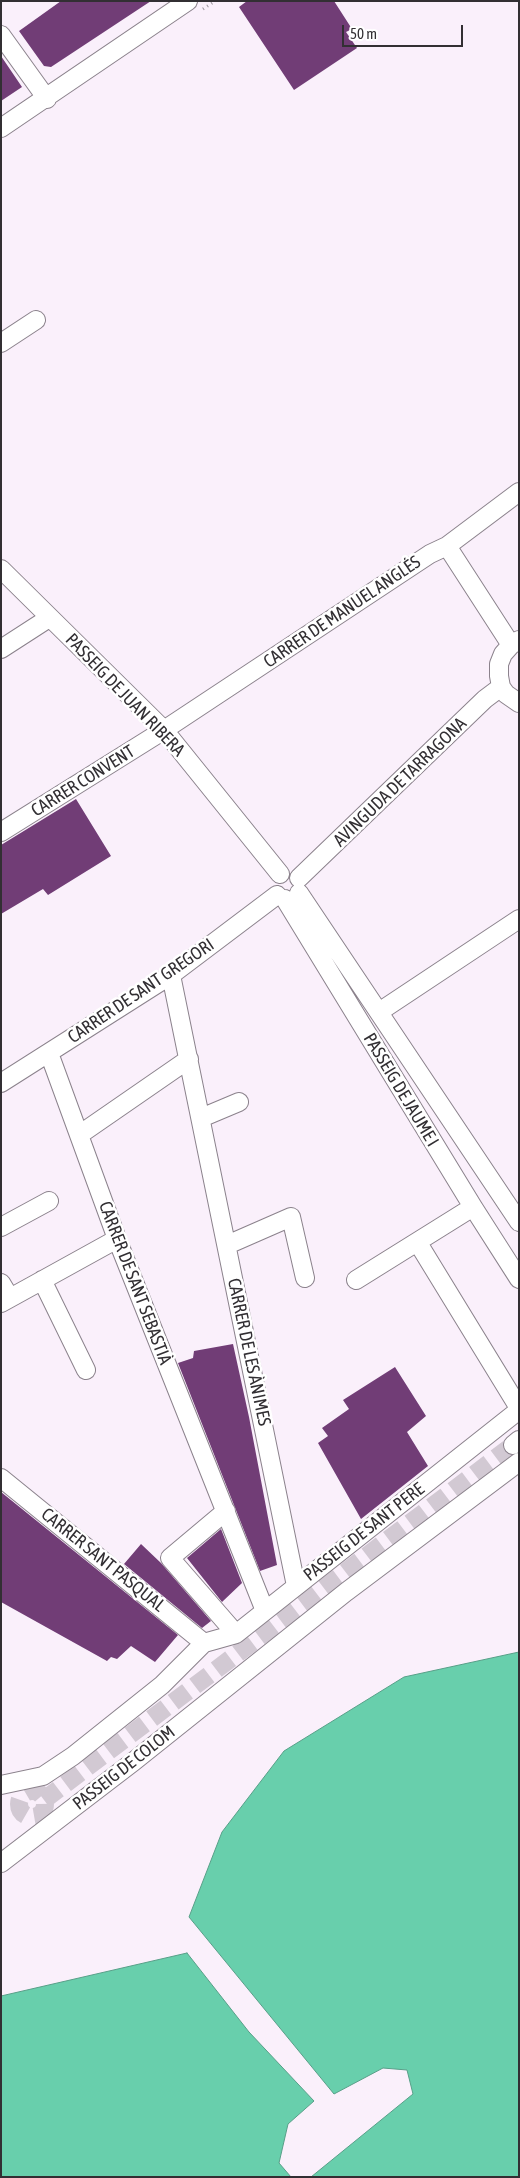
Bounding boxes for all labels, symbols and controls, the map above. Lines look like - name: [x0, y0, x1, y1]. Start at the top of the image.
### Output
- scale bar: [345, 15, 466, 47]
- text: 50 m: [350, 25, 377, 42]
- street label: CARRER DE MANUEL ANGLÉS: [259, 551, 425, 673]
- street label: PASSEIG DE JUAN RIBERA: [61, 629, 189, 761]
- street label: AVINGUDA DE TARRAGONA: [329, 713, 471, 851]
- street label: CARRER CONVENT: [27, 741, 139, 821]
- street label: CARRER DE SANT GREGORI: [64, 934, 218, 1048]
- street label: PASSEIG DE JAUME I: [359, 1029, 443, 1151]
- street label: CARRER DE SANT SEBASTIÀ: [94, 1198, 176, 1368]
- street label: CARRER DE LES ÀNIMES: [223, 1276, 275, 1428]
- street label: PASSEIG DE SANT PERE: [299, 1478, 429, 1586]
- street label: CARRER SANT PASQUAL: [37, 1504, 169, 1616]
- street label: PASSEIG DE COLOM: [69, 1721, 179, 1815]

